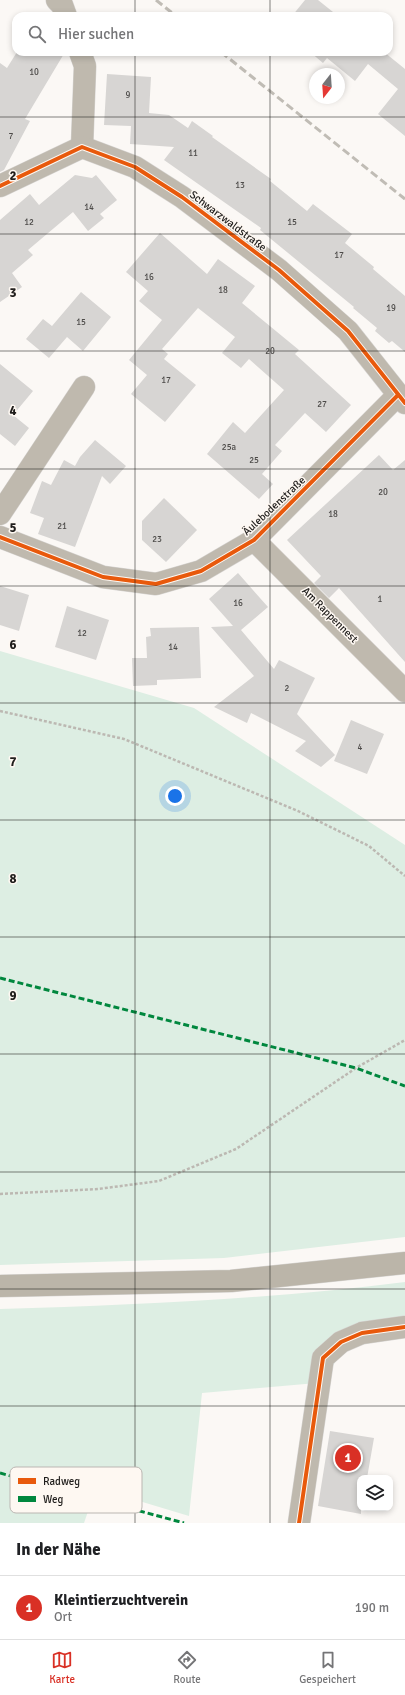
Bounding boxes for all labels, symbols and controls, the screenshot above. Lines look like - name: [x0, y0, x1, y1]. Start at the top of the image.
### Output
- search box: [12, 12, 393, 56]
- icon: search: [26, 23, 48, 45]
- text: Hier suchen: [58, 25, 134, 43]
- house number: 10: [29, 67, 39, 78]
- north arrow: [309, 68, 345, 104]
- house number: 9: [126, 90, 131, 101]
- house number: 7: [9, 131, 14, 142]
- house number: 11: [188, 148, 198, 159]
- text: 2: [9, 168, 17, 184]
- house number: 13: [235, 180, 245, 191]
- street label: Schwarzwaldstraße: [187, 188, 269, 254]
- house number: 14: [84, 202, 94, 213]
- house number: 12: [24, 217, 34, 228]
- house number: 15: [287, 217, 297, 228]
- house number: 17: [334, 250, 344, 261]
- house number: 16: [144, 272, 154, 283]
- text: 3: [9, 285, 17, 301]
- house number: 18: [218, 285, 228, 296]
- house number: 19: [386, 303, 396, 314]
- house number: 15: [76, 317, 86, 328]
- house number: 20: [265, 346, 275, 357]
- house number: 17: [161, 375, 171, 386]
- house number: 27: [317, 399, 327, 410]
- text: 4: [9, 403, 17, 419]
- house number: 25a: [222, 442, 237, 453]
- house number: 25: [249, 455, 259, 466]
- street label: Äulebodenstraße: [239, 473, 308, 538]
- house number: 20: [378, 487, 388, 498]
- house number: 18: [328, 509, 338, 520]
- text: 5: [9, 520, 17, 536]
- house number: 21: [57, 521, 67, 532]
- house number: 23: [152, 534, 162, 545]
- street label: Am Rappennest: [299, 584, 361, 646]
- house number: 1: [378, 594, 383, 605]
- house number: 16: [233, 598, 243, 609]
- house number: 12: [77, 628, 87, 639]
- text: 6: [9, 637, 17, 653]
- house number: 14: [168, 642, 178, 653]
- house number: 2: [285, 683, 290, 694]
- house number: 4: [358, 742, 363, 753]
- text: 7: [9, 754, 17, 770]
- your location: [165, 786, 185, 806]
- text: 8: [9, 871, 17, 887]
- text: 9: [9, 988, 17, 1004]
- pin: 1: [335, 1443, 361, 1473]
- legend: [10, 1467, 142, 1513]
- text: Radweg: [43, 1475, 80, 1488]
- map controls: [357, 1475, 393, 1511]
- button: layers: [357, 1475, 393, 1511]
- text: Weg: [43, 1493, 63, 1506]
- text: In der Nähe: [16, 1539, 101, 1560]
- text: Kleintierzuchtverein: [54, 1591, 188, 1609]
- text: 1: [25, 1600, 33, 1616]
- text: 190 m: [355, 1600, 389, 1616]
- text: Ort: [54, 1609, 72, 1625]
- tab: Karte: [49, 1649, 75, 1686]
- tab: Route: [173, 1649, 201, 1686]
- tab: Gespeichert: [299, 1649, 356, 1686]

